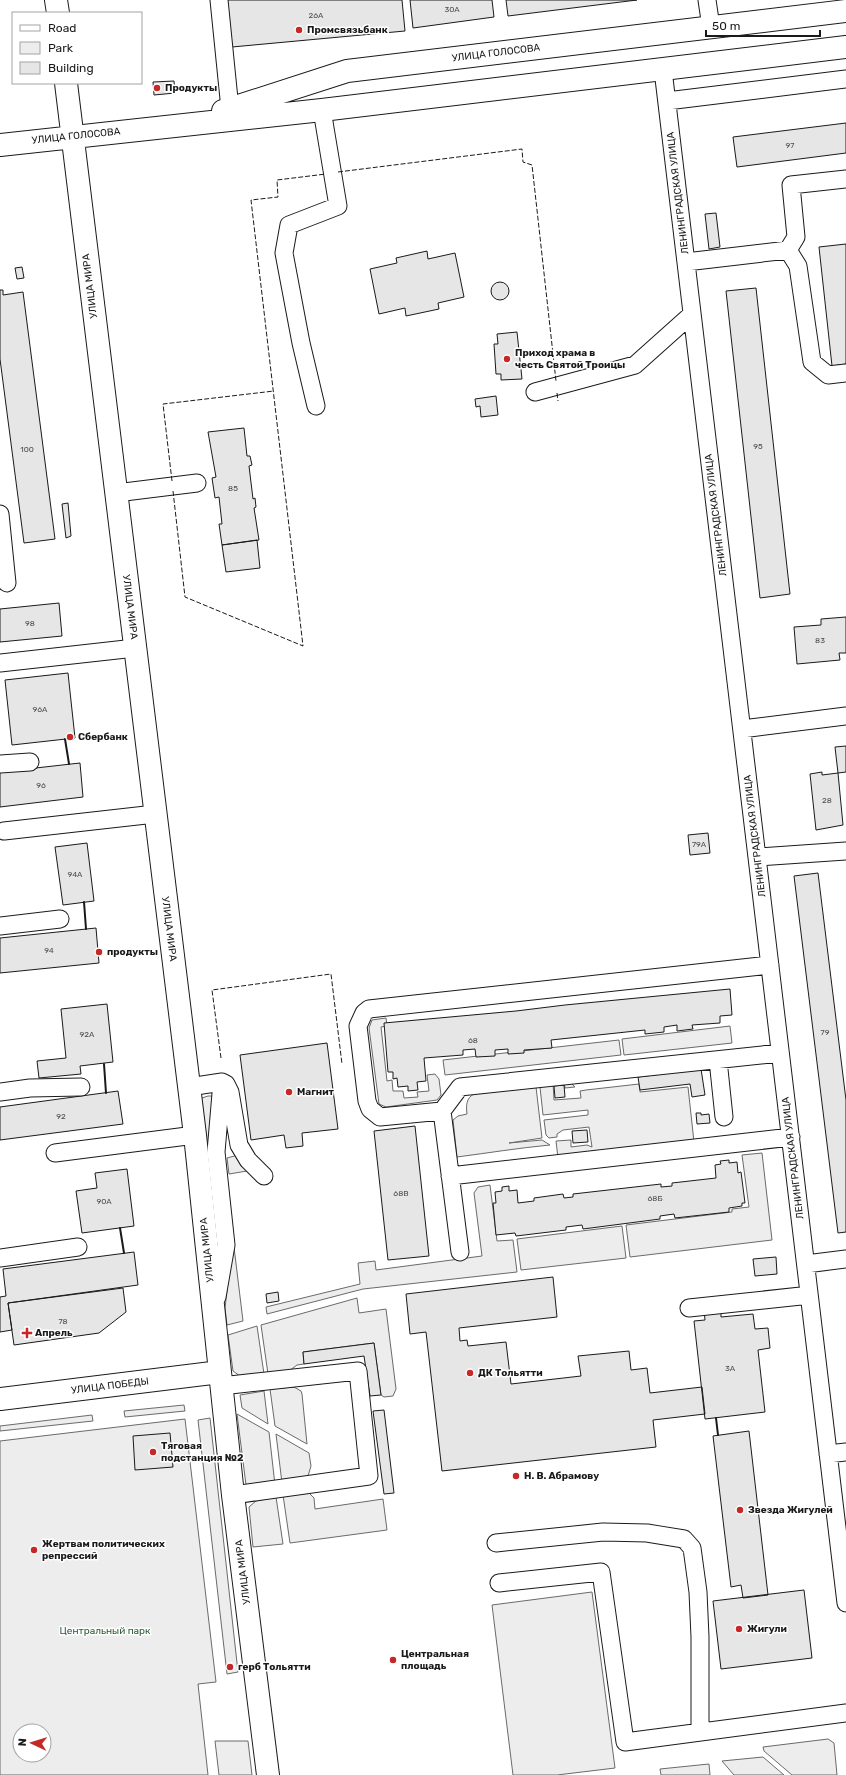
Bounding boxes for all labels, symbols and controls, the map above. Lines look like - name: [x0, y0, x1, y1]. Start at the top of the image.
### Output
- house number: 30А: [444, 5, 460, 14]
- house number: 26А: [309, 11, 324, 20]
- legend: [12, 12, 142, 84]
- scale bar: [706, 12, 820, 38]
- text: 50 m: [712, 19, 740, 33]
- text: Road: [48, 21, 76, 35]
- place label: Промсвязьбанк: [307, 24, 388, 36]
- marker: Промсвязьбанк: [294, 25, 304, 35]
- text: Park: [48, 41, 74, 55]
- street label: УЛИЦА ГОЛОСОВА: [451, 42, 541, 64]
- text: Building: [48, 61, 94, 75]
- place label: Продукты: [165, 82, 217, 94]
- marker: Продукты: [152, 83, 162, 93]
- street label: УЛИЦА ГОЛОСОВА: [31, 125, 121, 147]
- street label: ЛЕНИНГРАДСКАЯ УЛИЦА: [665, 131, 691, 255]
- house number: 97: [786, 141, 794, 150]
- street label: УЛИЦА МИРА: [80, 253, 100, 319]
- place label: Приход храма в честь Святой Троицы: [515, 347, 625, 371]
- marker: Приход храма в честь Святой Троицы: [502, 354, 512, 364]
- house number: 95: [753, 442, 763, 451]
- house number: 100: [20, 445, 34, 454]
- street label: ЛЕНИНГРАДСКАЯ УЛИЦА: [703, 453, 729, 577]
- house number: 85: [228, 484, 238, 493]
- street label: УЛИЦА МИРА: [120, 574, 140, 640]
- house number: 98: [25, 619, 35, 628]
- house number: 83: [815, 636, 825, 645]
- house number: 96А: [33, 705, 48, 714]
- place label: Сбербанк: [78, 731, 128, 743]
- marker: Сбербанк: [65, 732, 75, 742]
- street label: ЛЕНИНГРАДСКАЯ УЛИЦА: [742, 774, 768, 898]
- house number: 96: [36, 781, 46, 790]
- house number: 28: [822, 796, 832, 805]
- house number: 79А: [692, 840, 707, 849]
- house number: 94А: [68, 870, 83, 879]
- street label: УЛИЦА МИРА: [159, 896, 179, 962]
- house number: 94: [44, 946, 54, 955]
- place label: продукты: [107, 946, 158, 958]
- marker: продукты: [94, 947, 104, 957]
- house number: 79: [821, 1028, 830, 1037]
- house number: 92А: [80, 1030, 95, 1039]
- house number: 68: [468, 1036, 478, 1045]
- place label: Магнит: [297, 1086, 335, 1098]
- marker: Магнит: [284, 1087, 294, 1097]
- street label: ЛЕНИНГРАДСКАЯ УЛИЦА: [780, 1096, 806, 1220]
- house number: 92: [56, 1112, 66, 1121]
- house number: 68В: [393, 1189, 409, 1198]
- house number: 68Б: [647, 1194, 663, 1203]
- house number: 90А: [96, 1197, 112, 1206]
- street label: УЛИЦА МИРА: [198, 1217, 216, 1283]
- house number: 78: [58, 1317, 68, 1326]
- place label: Апрель: [35, 1327, 73, 1339]
- marker: Апрель: [22, 1328, 32, 1338]
- house number: 3А: [725, 1364, 736, 1373]
- place label: ДК Тольятти: [478, 1367, 543, 1379]
- marker: ДК Тольятти: [465, 1368, 475, 1378]
- street label: УЛИЦА ПОБЕДЫ: [70, 1375, 150, 1397]
- place label: Тяговая подстанция №2: [161, 1440, 244, 1464]
- marker: Тяговая подстанция №2: [148, 1447, 158, 1457]
- place label: Н. В. Абрамову: [524, 1470, 599, 1482]
- marker: Н. В. Абрамову: [511, 1471, 521, 1481]
- place label: Звезда Жигулей: [748, 1504, 833, 1516]
- marker: Звезда Жигулей: [735, 1505, 745, 1515]
- place label: Жертвам политических репрессий: [42, 1538, 165, 1562]
- street label: УЛИЦА МИРА: [233, 1539, 253, 1605]
- marker: Жертвам политических репрессий: [29, 1545, 39, 1555]
- place label: Жигули: [747, 1623, 787, 1635]
- marker: Жигули: [734, 1624, 744, 1634]
- park label: Центральный парк: [60, 1625, 151, 1637]
- place label: Центральная площадь: [401, 1648, 469, 1672]
- marker: Центральная площадь: [388, 1655, 398, 1665]
- place label: герб Тольятти: [238, 1661, 311, 1673]
- marker: герб Тольятти: [225, 1662, 235, 1672]
- north arrow: [12, 1723, 52, 1763]
- text: N: [16, 1738, 29, 1747]

